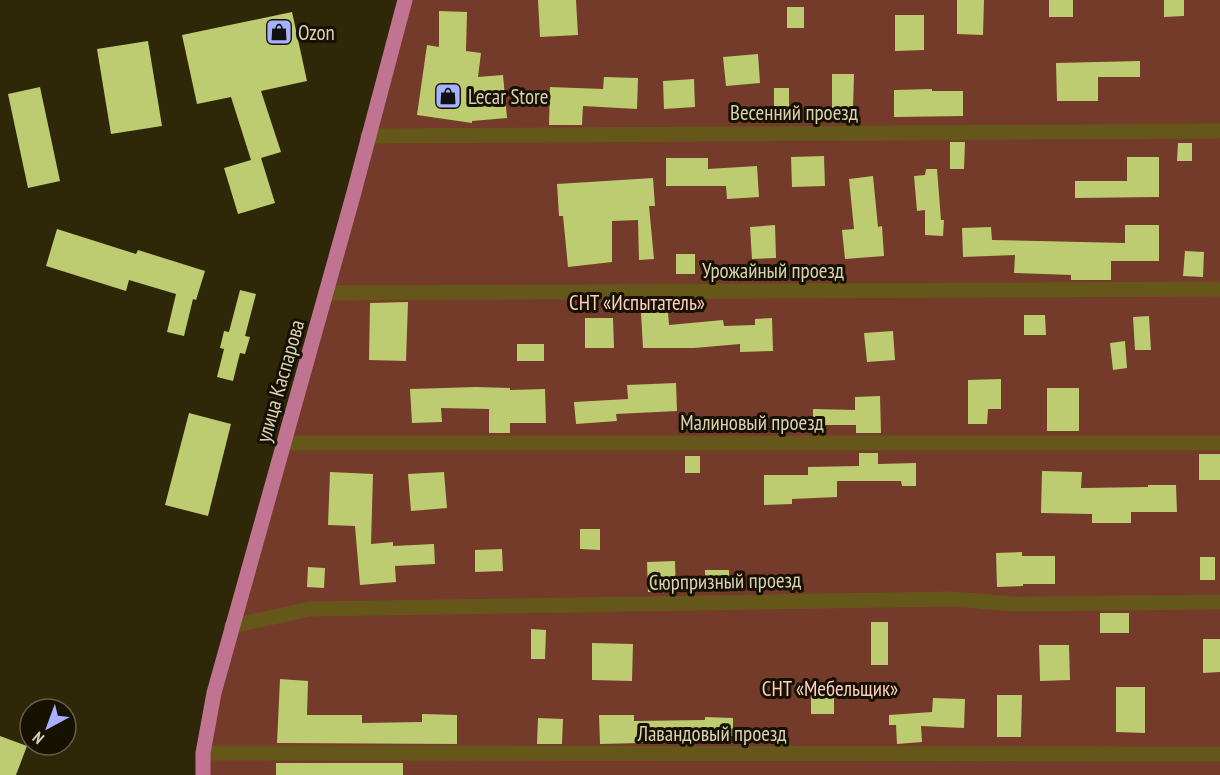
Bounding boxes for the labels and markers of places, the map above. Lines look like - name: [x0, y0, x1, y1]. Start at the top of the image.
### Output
- shop icon: Ozon: [264, 17, 294, 47]
- place label: Ozon: [298, 19, 335, 46]
- shop icon: Lecar Store: [433, 81, 463, 111]
- place label: Lecar Store: [468, 83, 548, 110]

